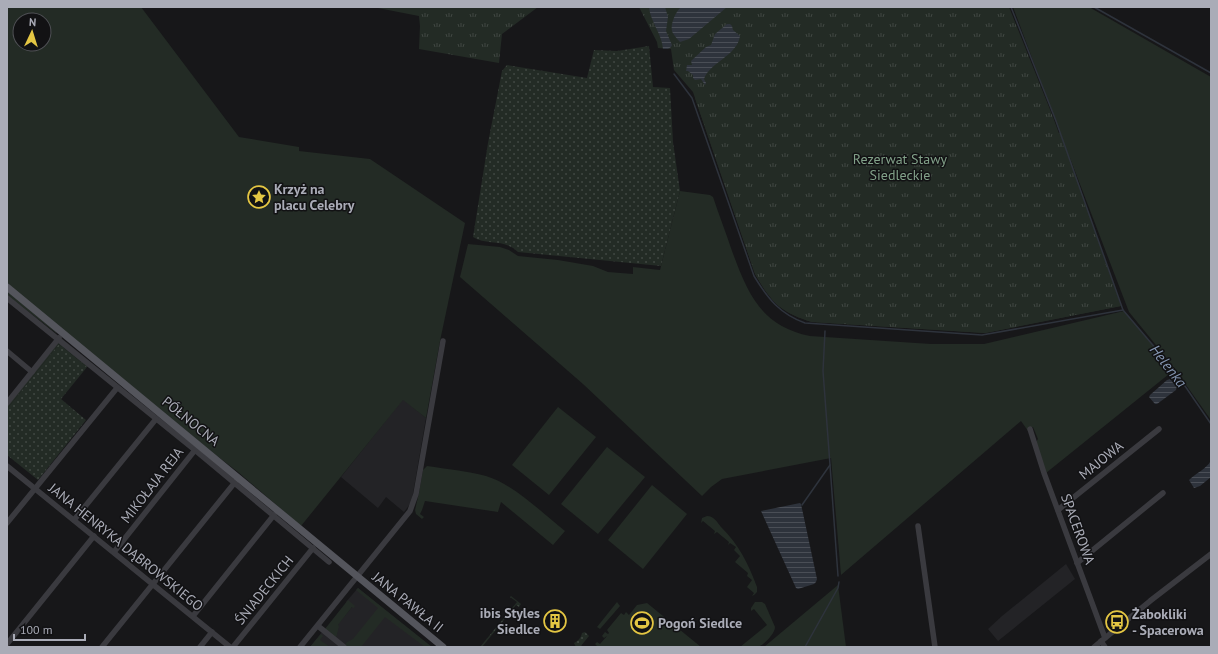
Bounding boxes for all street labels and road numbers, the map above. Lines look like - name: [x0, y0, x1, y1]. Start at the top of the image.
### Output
- street label: PÓŁNOCNA: [159, 392, 224, 450]
- street label: MAJOWA: [1075, 436, 1128, 483]
- street label: MIKOŁAJA REJA: [117, 443, 188, 527]
- street label: JANA HENRYKA DĄBROWSKIEGO: [44, 478, 207, 615]
- street label: SPACEROWA: [1057, 491, 1099, 568]
- street label: ŚNIADECKICH: [231, 552, 297, 628]
- street label: JANA PAWŁA II: [368, 567, 447, 636]

